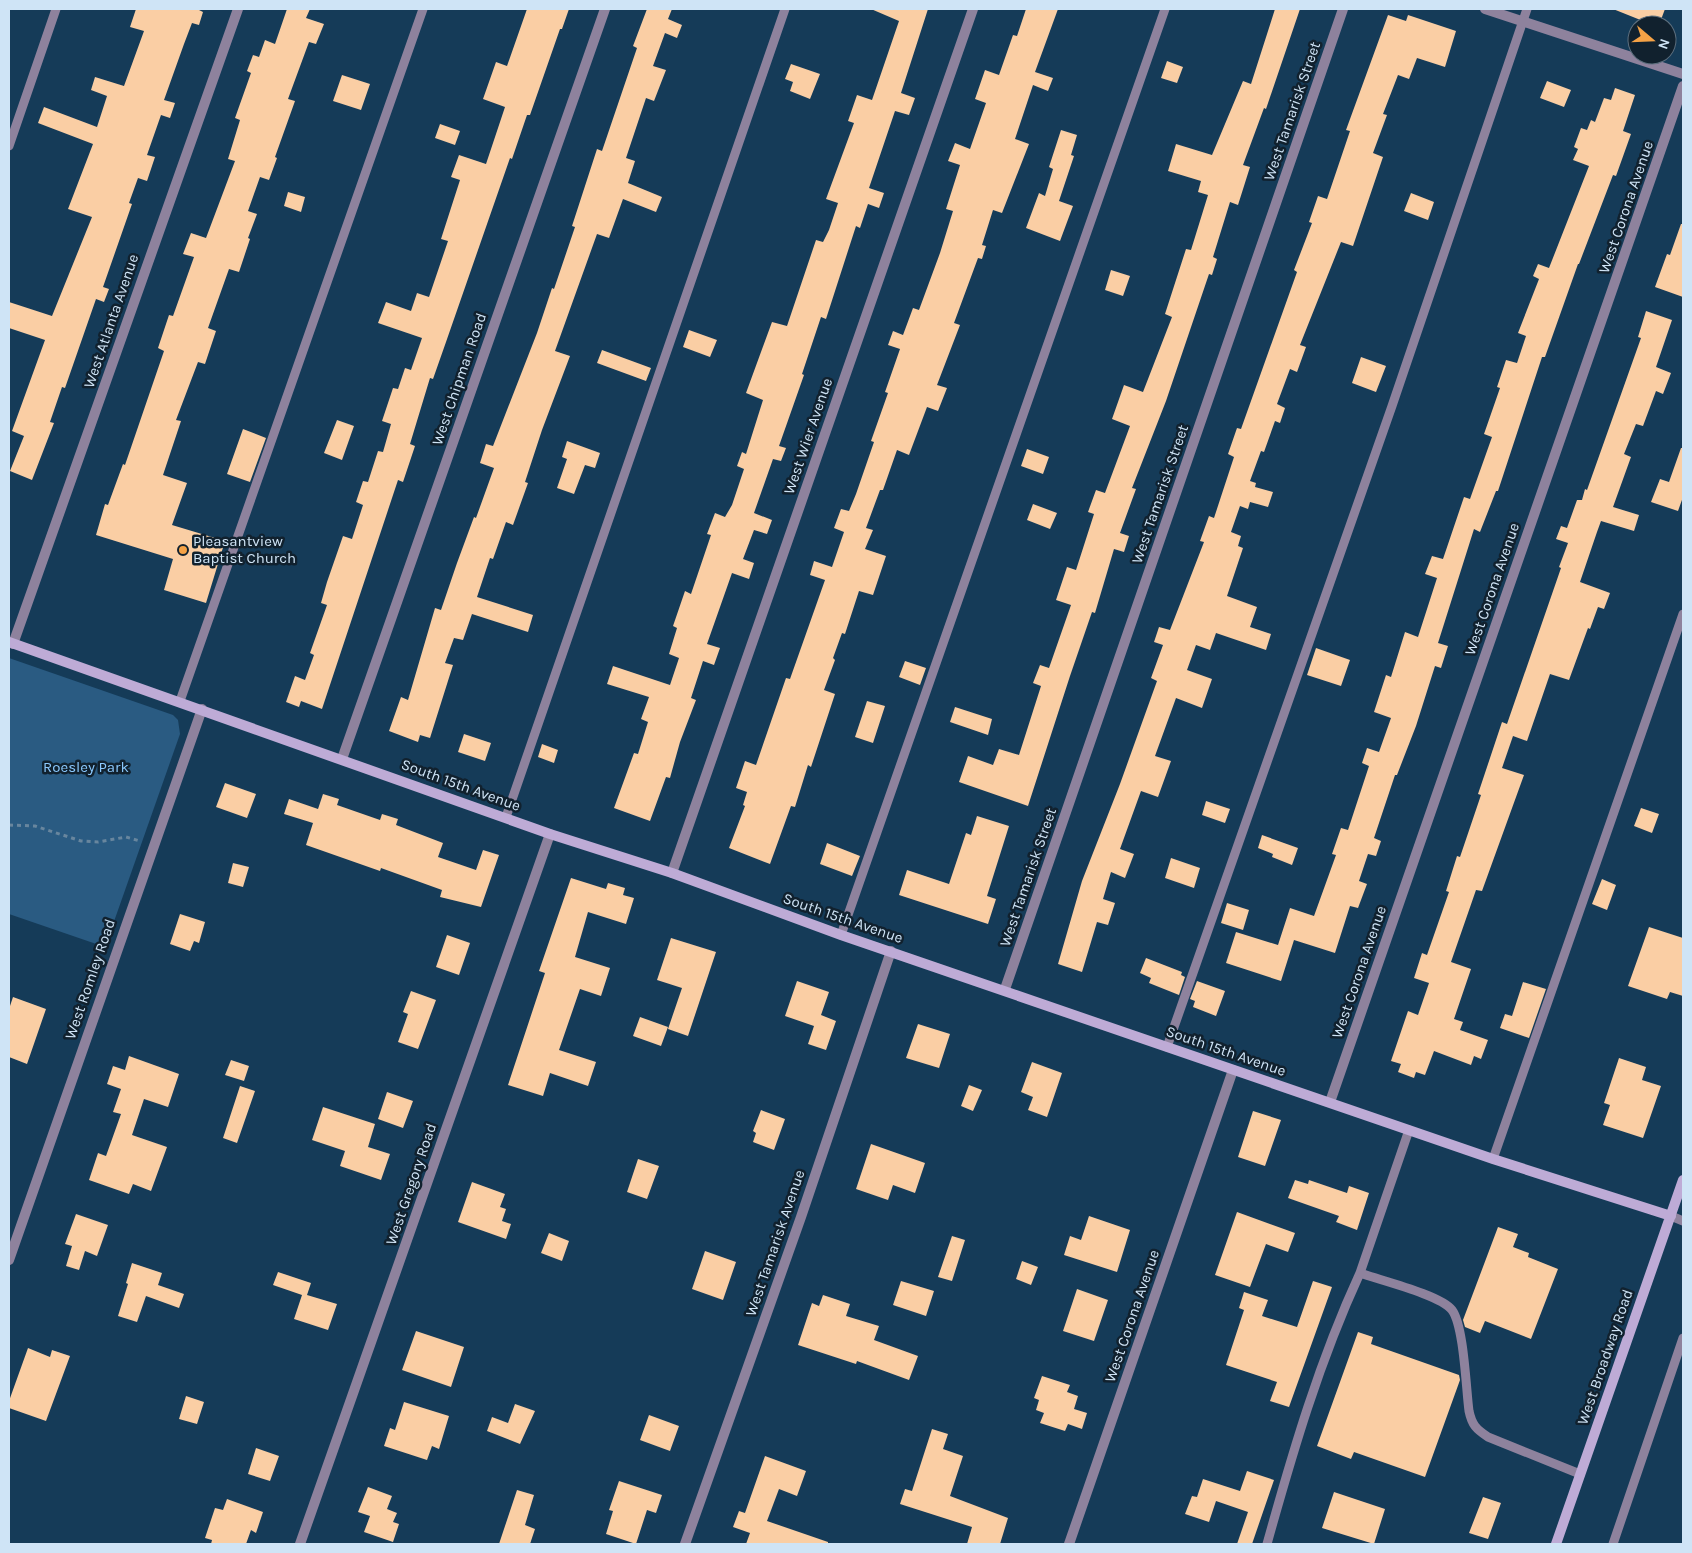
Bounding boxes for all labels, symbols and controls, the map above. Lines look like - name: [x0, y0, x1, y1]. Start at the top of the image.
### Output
- north arrow: [1627, 15, 1677, 65]
- text: N: [1654, 37, 1673, 52]
- street label: West Tamarisk Street: [1260, 39, 1324, 183]
- street label: West Corona Avenue: [1595, 138, 1657, 276]
- street label: West Atlanta Avenue: [80, 252, 142, 390]
- street label: West Chipman Road: [428, 311, 490, 447]
- street label: West Wier Avenue: [780, 376, 836, 496]
- street label: West Tamarisk Street: [1128, 422, 1192, 566]
- street label: West Corona Avenue: [1461, 520, 1523, 658]
- place label: Pleasantview Baptist Church: [193, 532, 296, 567]
- marker: Pleasantview Baptist Church: [177, 544, 189, 556]
- street label: South 15th Avenue: [399, 755, 523, 815]
- park label: Roesley Park: [43, 758, 129, 776]
- street label: West Tamarisk Street: [996, 805, 1060, 949]
- street label: South 15th Avenue: [781, 889, 905, 947]
- street label: West Corona Avenue: [1328, 903, 1390, 1041]
- street label: West Romley Road: [61, 916, 119, 1042]
- street label: South 15th Avenue: [1164, 1022, 1288, 1080]
- street label: West Gregory Road: [382, 1121, 440, 1247]
- street label: West Tamarisk Avenue: [741, 1167, 809, 1319]
- street label: West Corona Avenue: [1101, 1247, 1163, 1385]
- street label: West Broadway Road: [1573, 1287, 1637, 1427]

